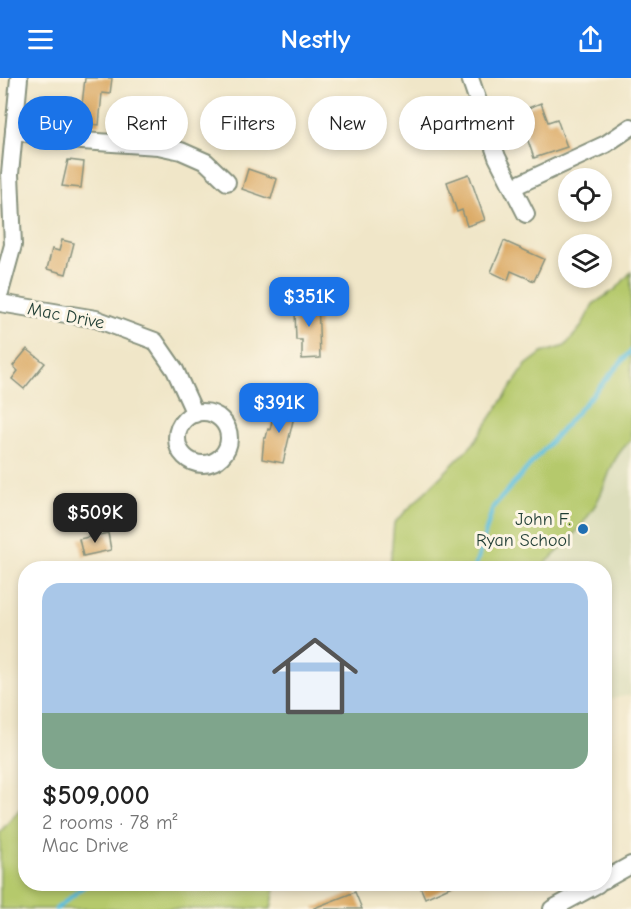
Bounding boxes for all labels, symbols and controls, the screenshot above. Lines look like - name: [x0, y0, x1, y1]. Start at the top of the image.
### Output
- icon: menu: [24, 23, 57, 56]
- icon: share: [574, 23, 607, 56]
- text: Nestly: [281, 24, 350, 55]
- chip: Buy: [18, 96, 93, 150]
- chip: Rent: [105, 96, 188, 150]
- chip: Filters: [200, 96, 296, 150]
- chip: New: [308, 96, 387, 150]
- chip: Apartment: [399, 96, 535, 150]
- map controls: [558, 168, 612, 288]
- button: locate: [558, 168, 612, 222]
- button: layers: [558, 234, 612, 288]
- pin: $351K: [267, 277, 351, 328]
- text: $351K: [283, 285, 335, 308]
- street label: Mac Drive: [26, 298, 106, 334]
- pin: $391K: [237, 383, 321, 434]
- text: $391K: [253, 391, 305, 414]
- pin: $509K: [53, 493, 137, 544]
- text: $509K: [67, 501, 123, 524]
- place label: John F. Ryan School: [476, 509, 571, 551]
- marker: John F. Ryan School: [576, 522, 590, 536]
- icon: home: [261, 622, 369, 730]
- text: $509,000: [42, 781, 150, 811]
- text: 2 rooms · 78 m²: [42, 811, 178, 834]
- text: Mac Drive: [42, 834, 128, 857]

